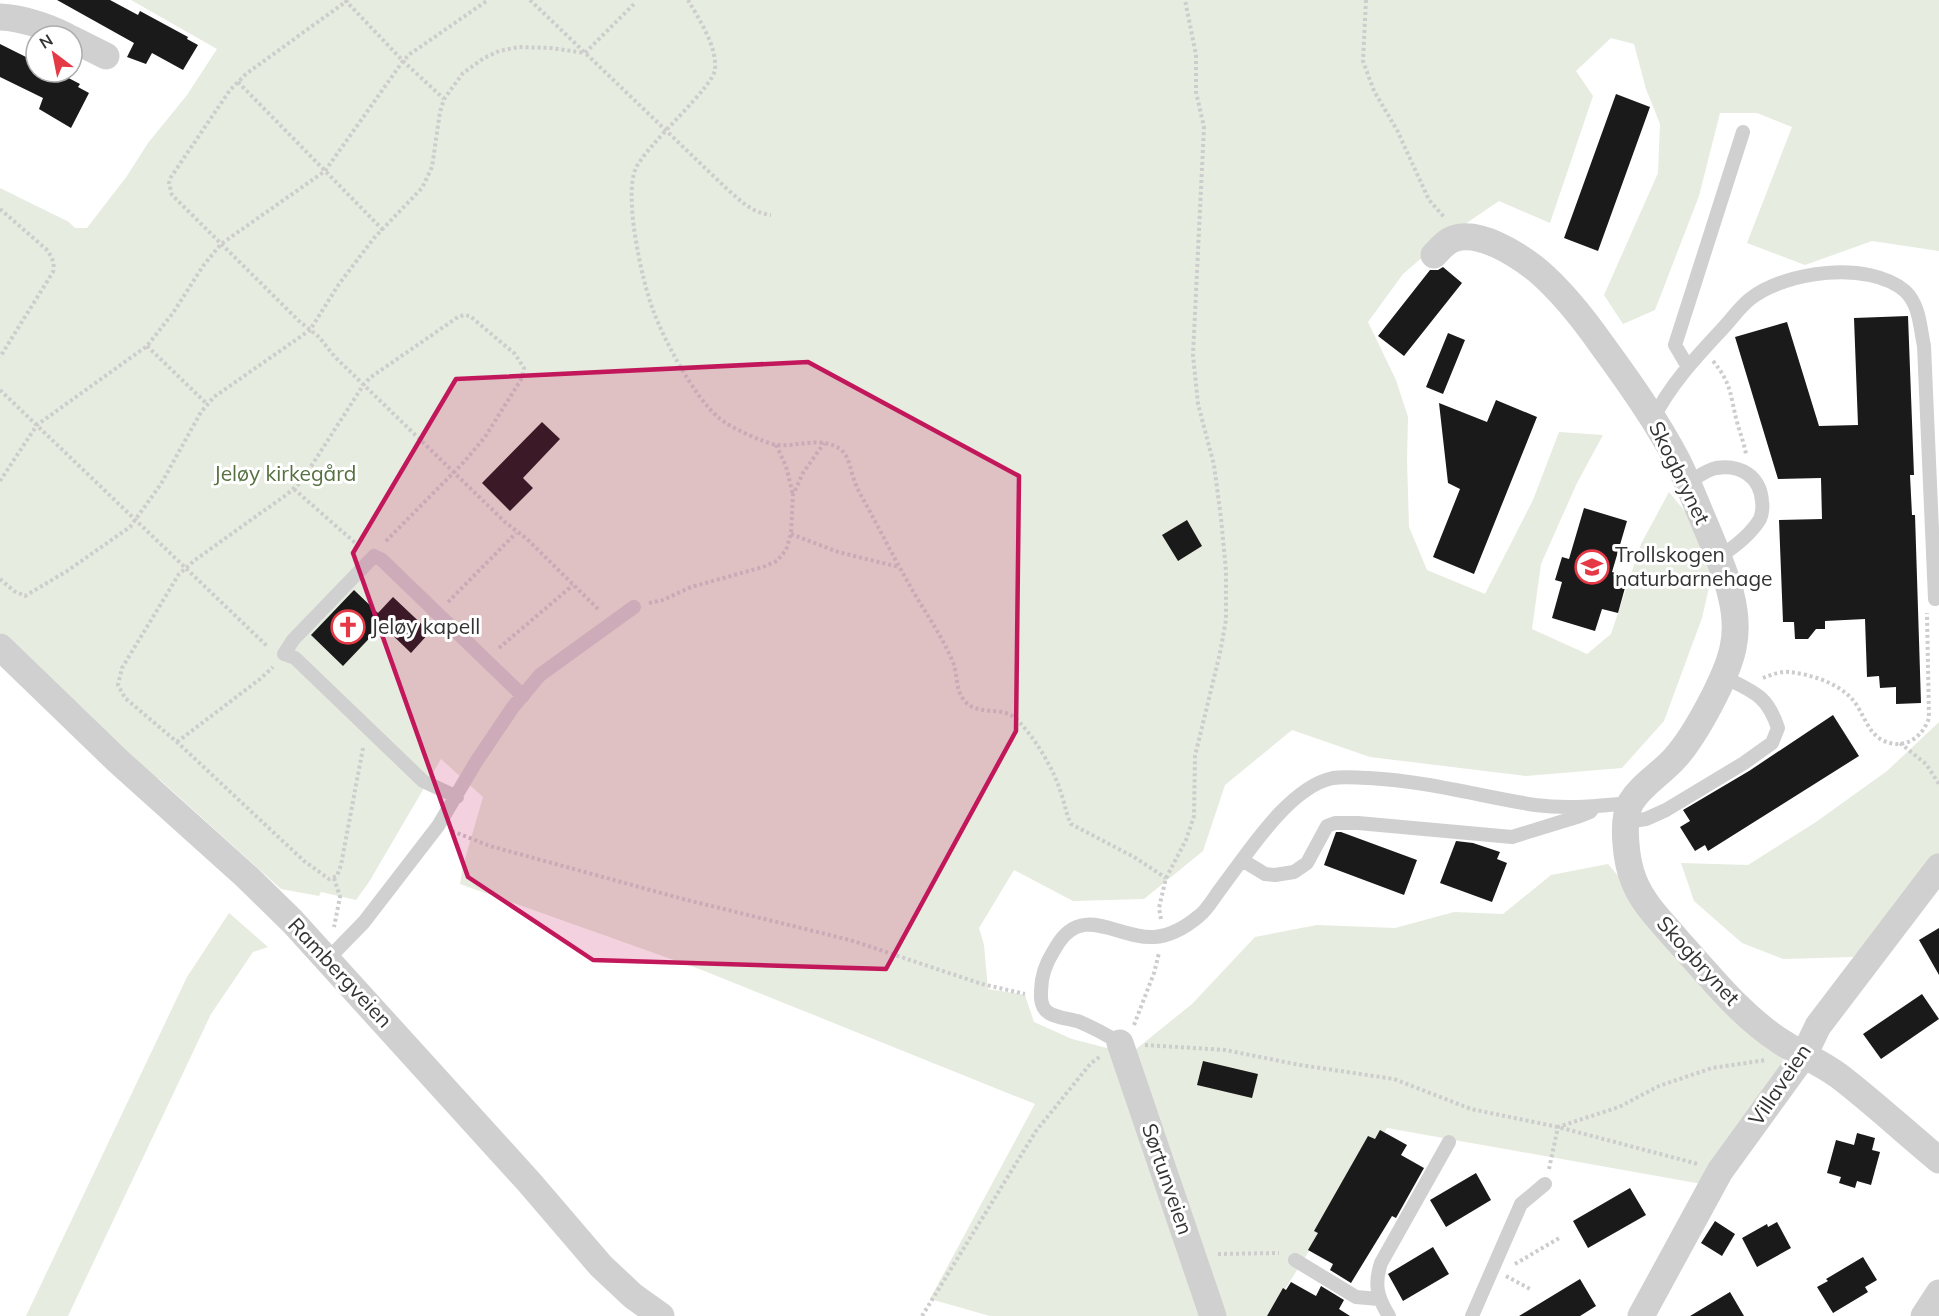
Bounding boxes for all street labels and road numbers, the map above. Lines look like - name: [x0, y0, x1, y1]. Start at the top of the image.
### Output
- street label: Skogbrynet: [1644, 417, 1716, 528]
- street label: Skogbrynet: [1652, 910, 1746, 1010]
- street label: Rambergveien: [283, 912, 398, 1033]
- street label: Villaveien: [1742, 1038, 1816, 1130]
- street label: Sørtunveien: [1137, 1120, 1199, 1238]

